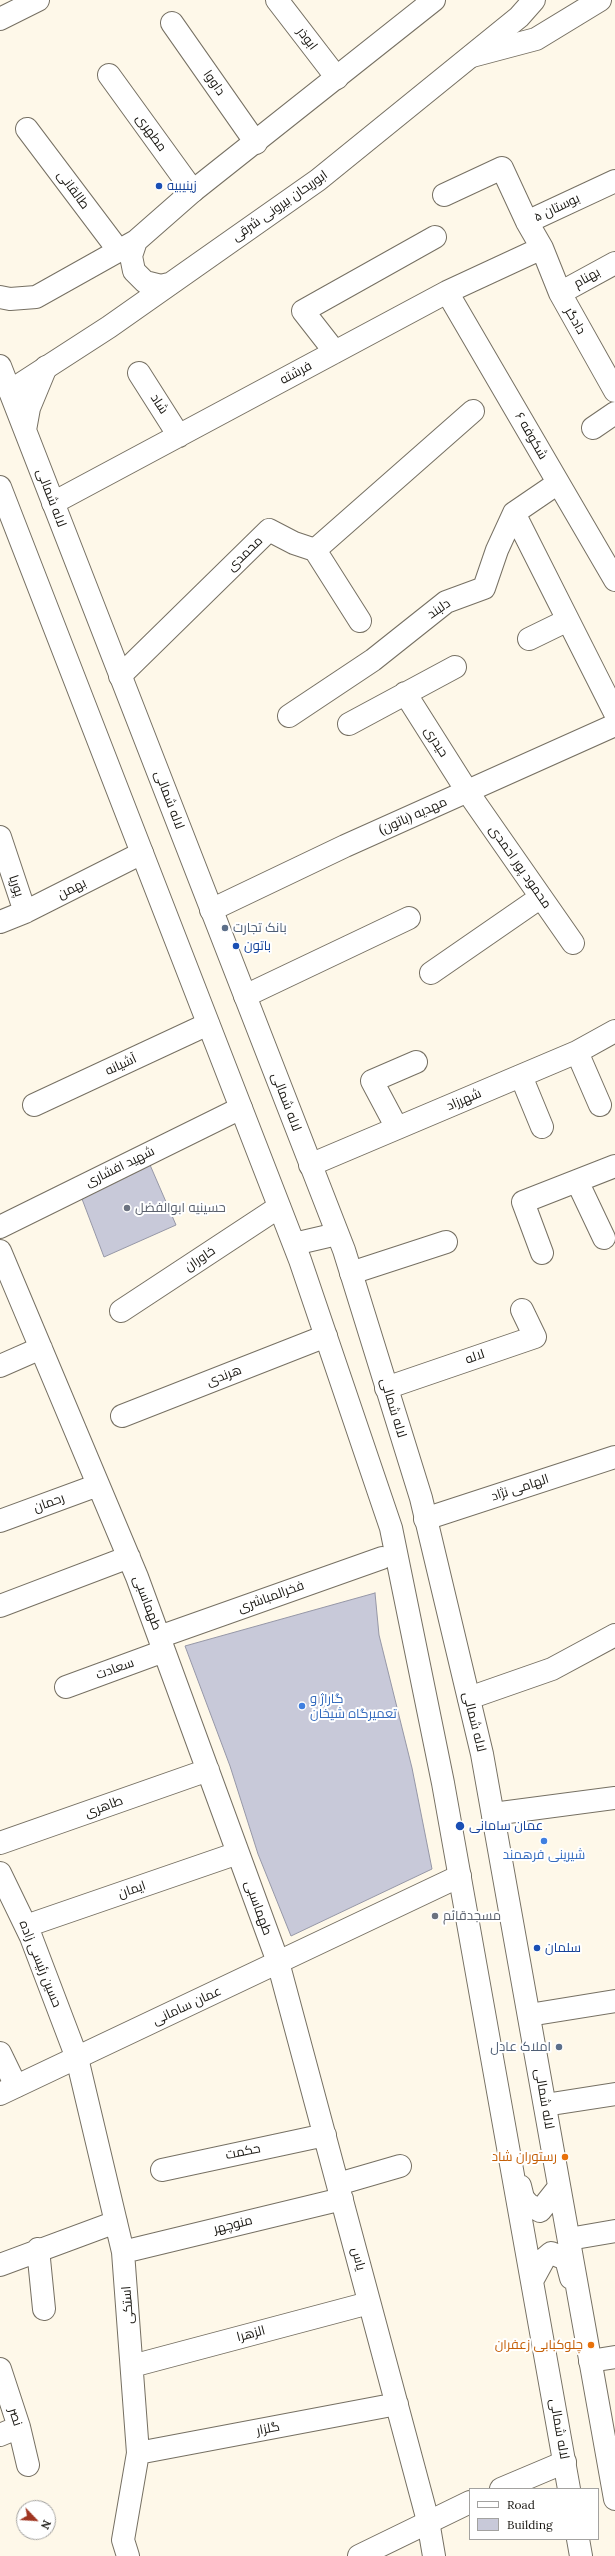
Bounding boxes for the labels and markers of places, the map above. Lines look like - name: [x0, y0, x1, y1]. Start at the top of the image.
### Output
- place label: زینیبیه: [167, 178, 197, 194]
- marker: زینیبیه: [154, 181, 164, 191]
- place label: بانک تجارت: [233, 920, 287, 936]
- marker: بانک تجارت: [220, 923, 230, 933]
- place label: باتون: [244, 938, 271, 954]
- marker: باتون: [231, 941, 241, 951]
- place label: حسینیه ابوالفضل: [135, 1200, 226, 1216]
- marker: حسینیه ابوالفضل: [122, 1203, 132, 1213]
- place label: گاراژ و تعمیرگاه شیخان: [310, 1691, 397, 1722]
- marker: گاراژ و تعمیرگاه شیخان: [297, 1701, 307, 1711]
- place label: عمان سامانی: [469, 1818, 543, 1834]
- marker: عمان سامانی: [454, 1820, 466, 1832]
- marker: شیرینی فرهمند: [539, 1836, 549, 1846]
- place label: شیرینی فرهمند: [503, 1847, 585, 1863]
- place label: مسجدقائم: [443, 1908, 501, 1924]
- marker: مسجدقائم: [430, 1911, 440, 1921]
- place label: سلمان: [545, 1940, 581, 1956]
- marker: سلمان: [532, 1943, 542, 1953]
- place label: املاک عادل: [490, 2039, 551, 2055]
- marker: املاک عادل: [554, 2042, 564, 2052]
- place label: رستوران شاد: [492, 2149, 557, 2165]
- marker: رستوران شاد: [560, 2152, 570, 2162]
- place label: چلوکبابی زعفران: [495, 2337, 583, 2353]
- marker: چلوکبابی زعفران: [586, 2340, 596, 2350]

